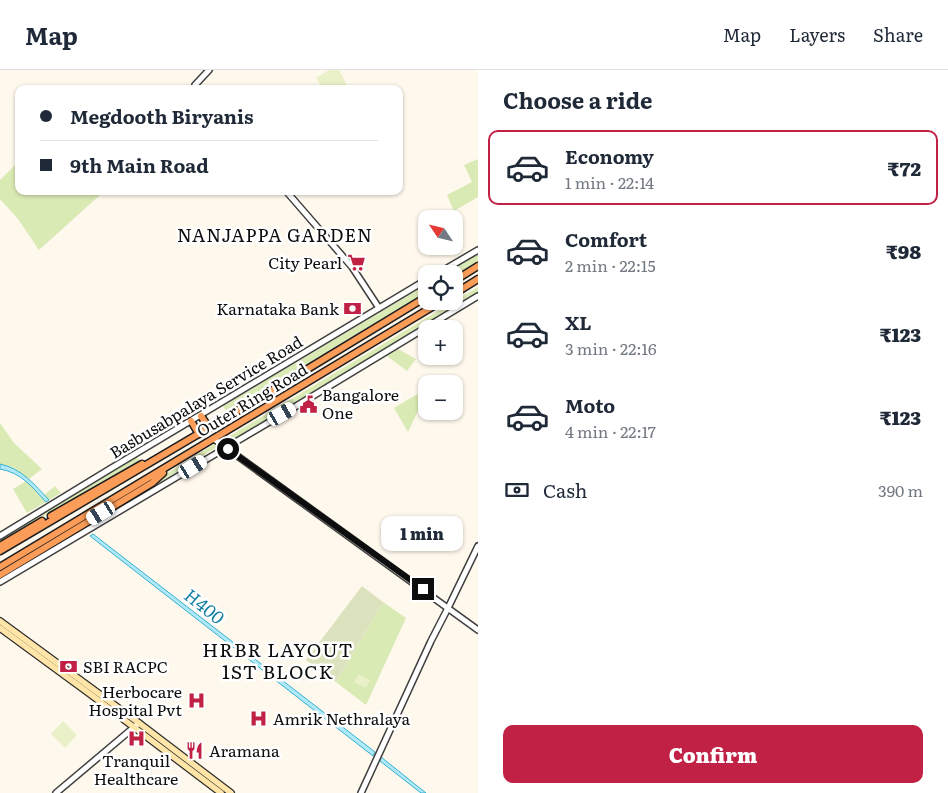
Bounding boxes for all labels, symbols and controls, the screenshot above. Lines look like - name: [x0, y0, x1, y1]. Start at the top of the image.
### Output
- text: Map: [25, 17, 78, 52]
- text: Map: [723, 21, 761, 48]
- text: Layers: [789, 21, 845, 48]
- text: Share: [873, 21, 923, 48]
- text: Choose a ride: [503, 83, 652, 116]
- text: Megdooth Biryanis: [70, 102, 254, 130]
- text: Economy: [565, 142, 654, 170]
- icon: car: [505, 145, 550, 190]
- text: 9th Main Road: [70, 151, 209, 179]
- text: ₹72: [888, 154, 921, 182]
- text: 1 min · 22:14: [565, 170, 654, 194]
- north arrow: [418, 210, 462, 255]
- map controls: [418, 210, 463, 420]
- district label: NANJAPPA GARDEN: [177, 221, 373, 248]
- text: Comfort: [565, 225, 647, 253]
- icon: car: [505, 228, 550, 273]
- text: ₹98: [886, 237, 921, 265]
- place label: City Pearl: [268, 250, 342, 274]
- supermarket icon: City Pearl: [346, 253, 366, 273]
- text: 2 min · 22:15: [565, 253, 656, 277]
- button: locate: [418, 265, 463, 310]
- place label: Karnataka Bank: [217, 296, 339, 320]
- bank icon: Karnataka Bank: [343, 299, 363, 319]
- text: XL: [565, 308, 592, 336]
- icon: car: [505, 311, 550, 356]
- button: +: [418, 320, 463, 365]
- text: ₹123: [880, 320, 921, 348]
- street label: Basbusabpalaya Service Road: [104, 329, 307, 463]
- text: 3 min · 22:16: [565, 336, 657, 360]
- street label: Outer Ring Road: [191, 356, 312, 442]
- button: −: [418, 375, 463, 420]
- place label: Bangalore One: [322, 382, 399, 424]
- text: Moto: [565, 391, 615, 419]
- public building icon: Bangalore One: [298, 394, 318, 414]
- icon: car: [505, 394, 550, 439]
- car: [265, 400, 298, 428]
- text: ₹123: [880, 403, 921, 431]
- text: 4 min · 22:17: [565, 419, 656, 443]
- route start: [217, 438, 239, 460]
- car: [176, 453, 209, 481]
- icon: cash: [503, 476, 531, 504]
- text: Cash: [543, 476, 587, 504]
- text: 390 m: [878, 478, 923, 502]
- car: [84, 499, 117, 527]
- callout: 1 min: [382, 516, 464, 552]
- text: 1 min: [400, 521, 444, 545]
- route end: [412, 578, 434, 600]
- water label: H400: [179, 582, 231, 630]
- district label: HRBR LAYOUT 1ST BLOCK: [202, 635, 354, 685]
- place label: SBI RACPC: [83, 654, 168, 678]
- bank icon: SBI RACPC: [59, 657, 79, 677]
- place label: Herbocare Hospital Pvt: [89, 679, 183, 721]
- hospital icon: Herbocare Hospital Pvt: [186, 691, 206, 711]
- place label: Amrik Nethralaya: [273, 706, 410, 730]
- hospital icon: Amrik Nethralaya: [249, 709, 269, 729]
- button: Confirm: [503, 725, 923, 783]
- hospital icon: Tranquil Healthcare: [126, 729, 146, 749]
- place label: Aramana: [209, 738, 280, 762]
- restaurant icon: Aramana: [185, 741, 205, 761]
- place label: Tranquil Healthcare: [94, 748, 178, 790]

